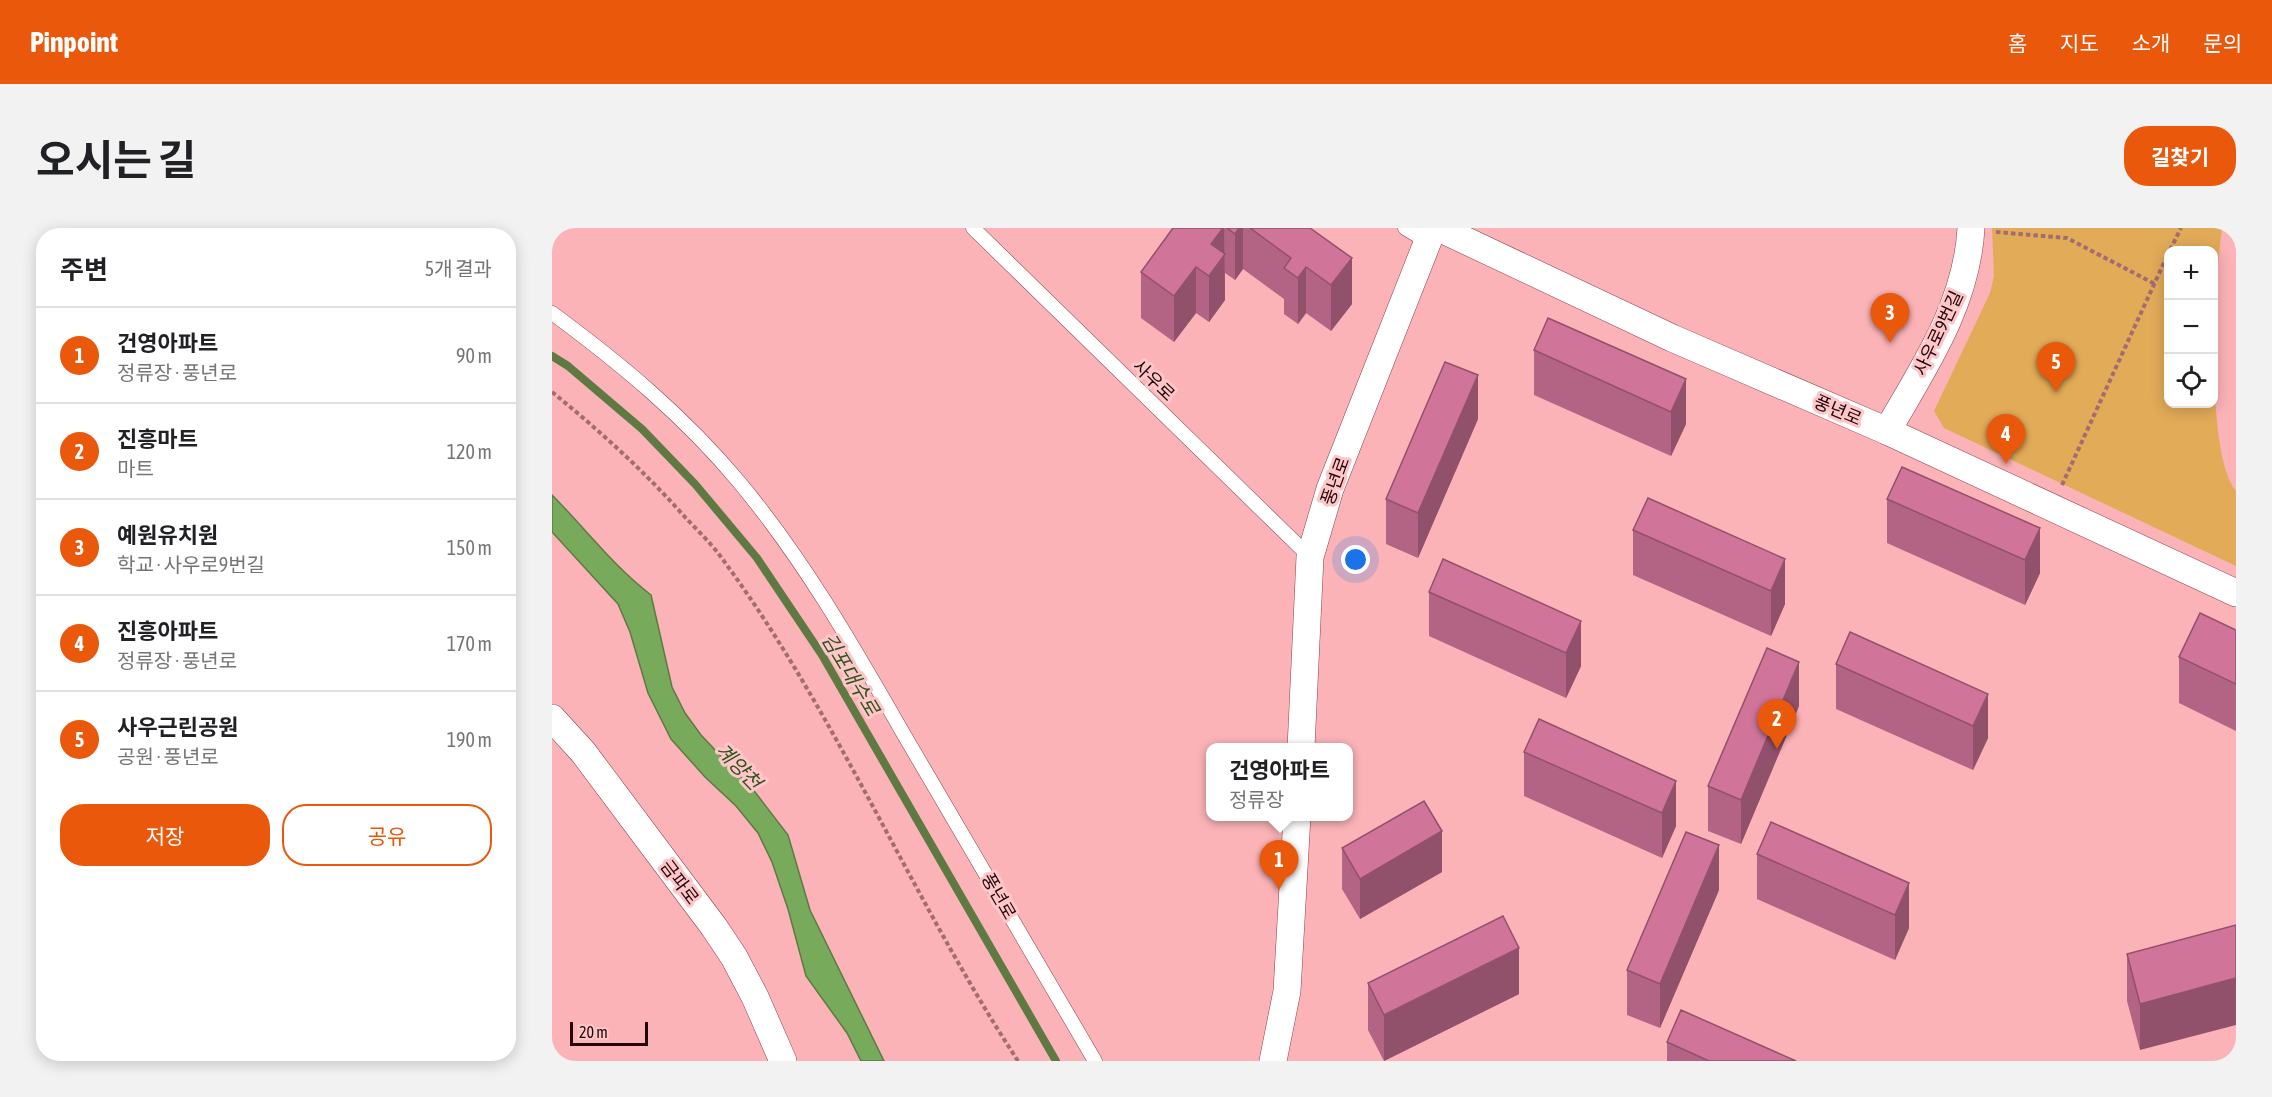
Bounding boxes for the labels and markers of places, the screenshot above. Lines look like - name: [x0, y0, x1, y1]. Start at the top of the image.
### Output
- pin: 3: [1870, 294, 1910, 343]
- pin: 5: [2036, 342, 2076, 392]
- pin: 4: [1986, 414, 2026, 464]
- pin: 2: [1758, 700, 1796, 749]
- pin: 1: [1260, 840, 1298, 890]

